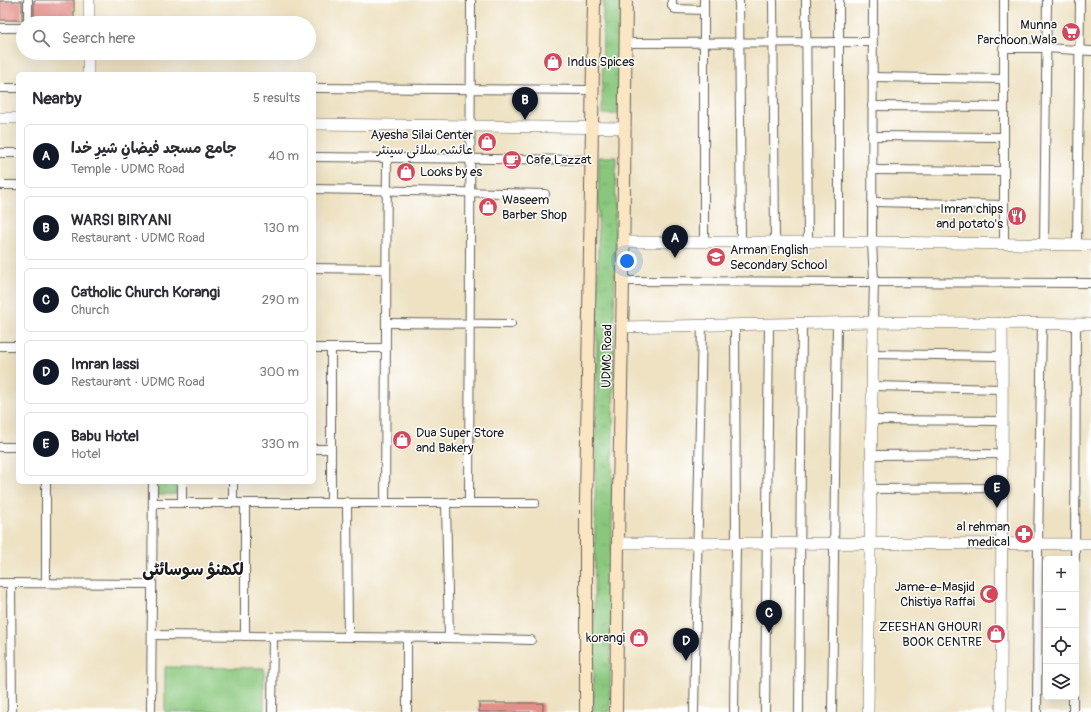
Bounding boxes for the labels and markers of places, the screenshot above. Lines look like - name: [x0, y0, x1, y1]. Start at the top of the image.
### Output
- place label: Munna Parchoon Wala: [977, 17, 1057, 48]
- supermarket icon: Munna Parchoon Wala: [1060, 21, 1082, 43]
- shop icon: Indus Spices: [542, 51, 564, 73]
- place label: Indus Spices: [567, 54, 635, 70]
- pin: B: [512, 87, 538, 120]
- place label: Ayesha Silai Center عائشہ سلائی سینٹر: [371, 127, 473, 159]
- shop icon: Ayesha Silai Center عائشہ سلائی سینٹر: [476, 131, 498, 153]
- cafe icon: Cafe Lazzat: [501, 149, 523, 171]
- place label: Cafe Lazzat: [526, 152, 592, 168]
- shop icon: Looks by es: [395, 161, 417, 183]
- place label: Looks by es: [420, 164, 483, 180]
- place label: Waseem Barber Shop: [502, 192, 567, 223]
- shop icon: Waseem Barber Shop: [477, 196, 499, 218]
- place label: Imran chips and potato's: [936, 201, 1003, 232]
- restaurant icon: Imran chips and potato's: [1006, 205, 1028, 227]
- pin: A: [662, 225, 688, 258]
- place label: Arman English Secondary School: [730, 242, 828, 273]
- school or university icon: Arman English Secondary School: [705, 246, 727, 268]
- place label: Dua Super Store and Bakery: [416, 425, 505, 456]
- shop icon: Dua Super Store and Bakery: [391, 429, 413, 451]
- pin: E: [984, 475, 1010, 508]
- place label: al rehman medical: [957, 519, 1010, 550]
- pharmacy icon: al rehman medical: [1013, 523, 1035, 545]
- place label: Jame-e-Masjid Chistiya Raffai: [894, 579, 975, 610]
- mosque icon: Jame-e-Masjid Chistiya Raffai: [978, 583, 1000, 605]
- pin: C: [756, 600, 782, 633]
- place label: ZEESHAN GHOURI BOOK CENTRE: [879, 619, 982, 650]
- shop icon: ZEESHAN GHOURI BOOK CENTRE: [985, 623, 1007, 645]
- shop icon: korangi: [628, 627, 650, 649]
- pin: D: [673, 628, 699, 661]
- place label: korangi: [586, 630, 625, 646]

